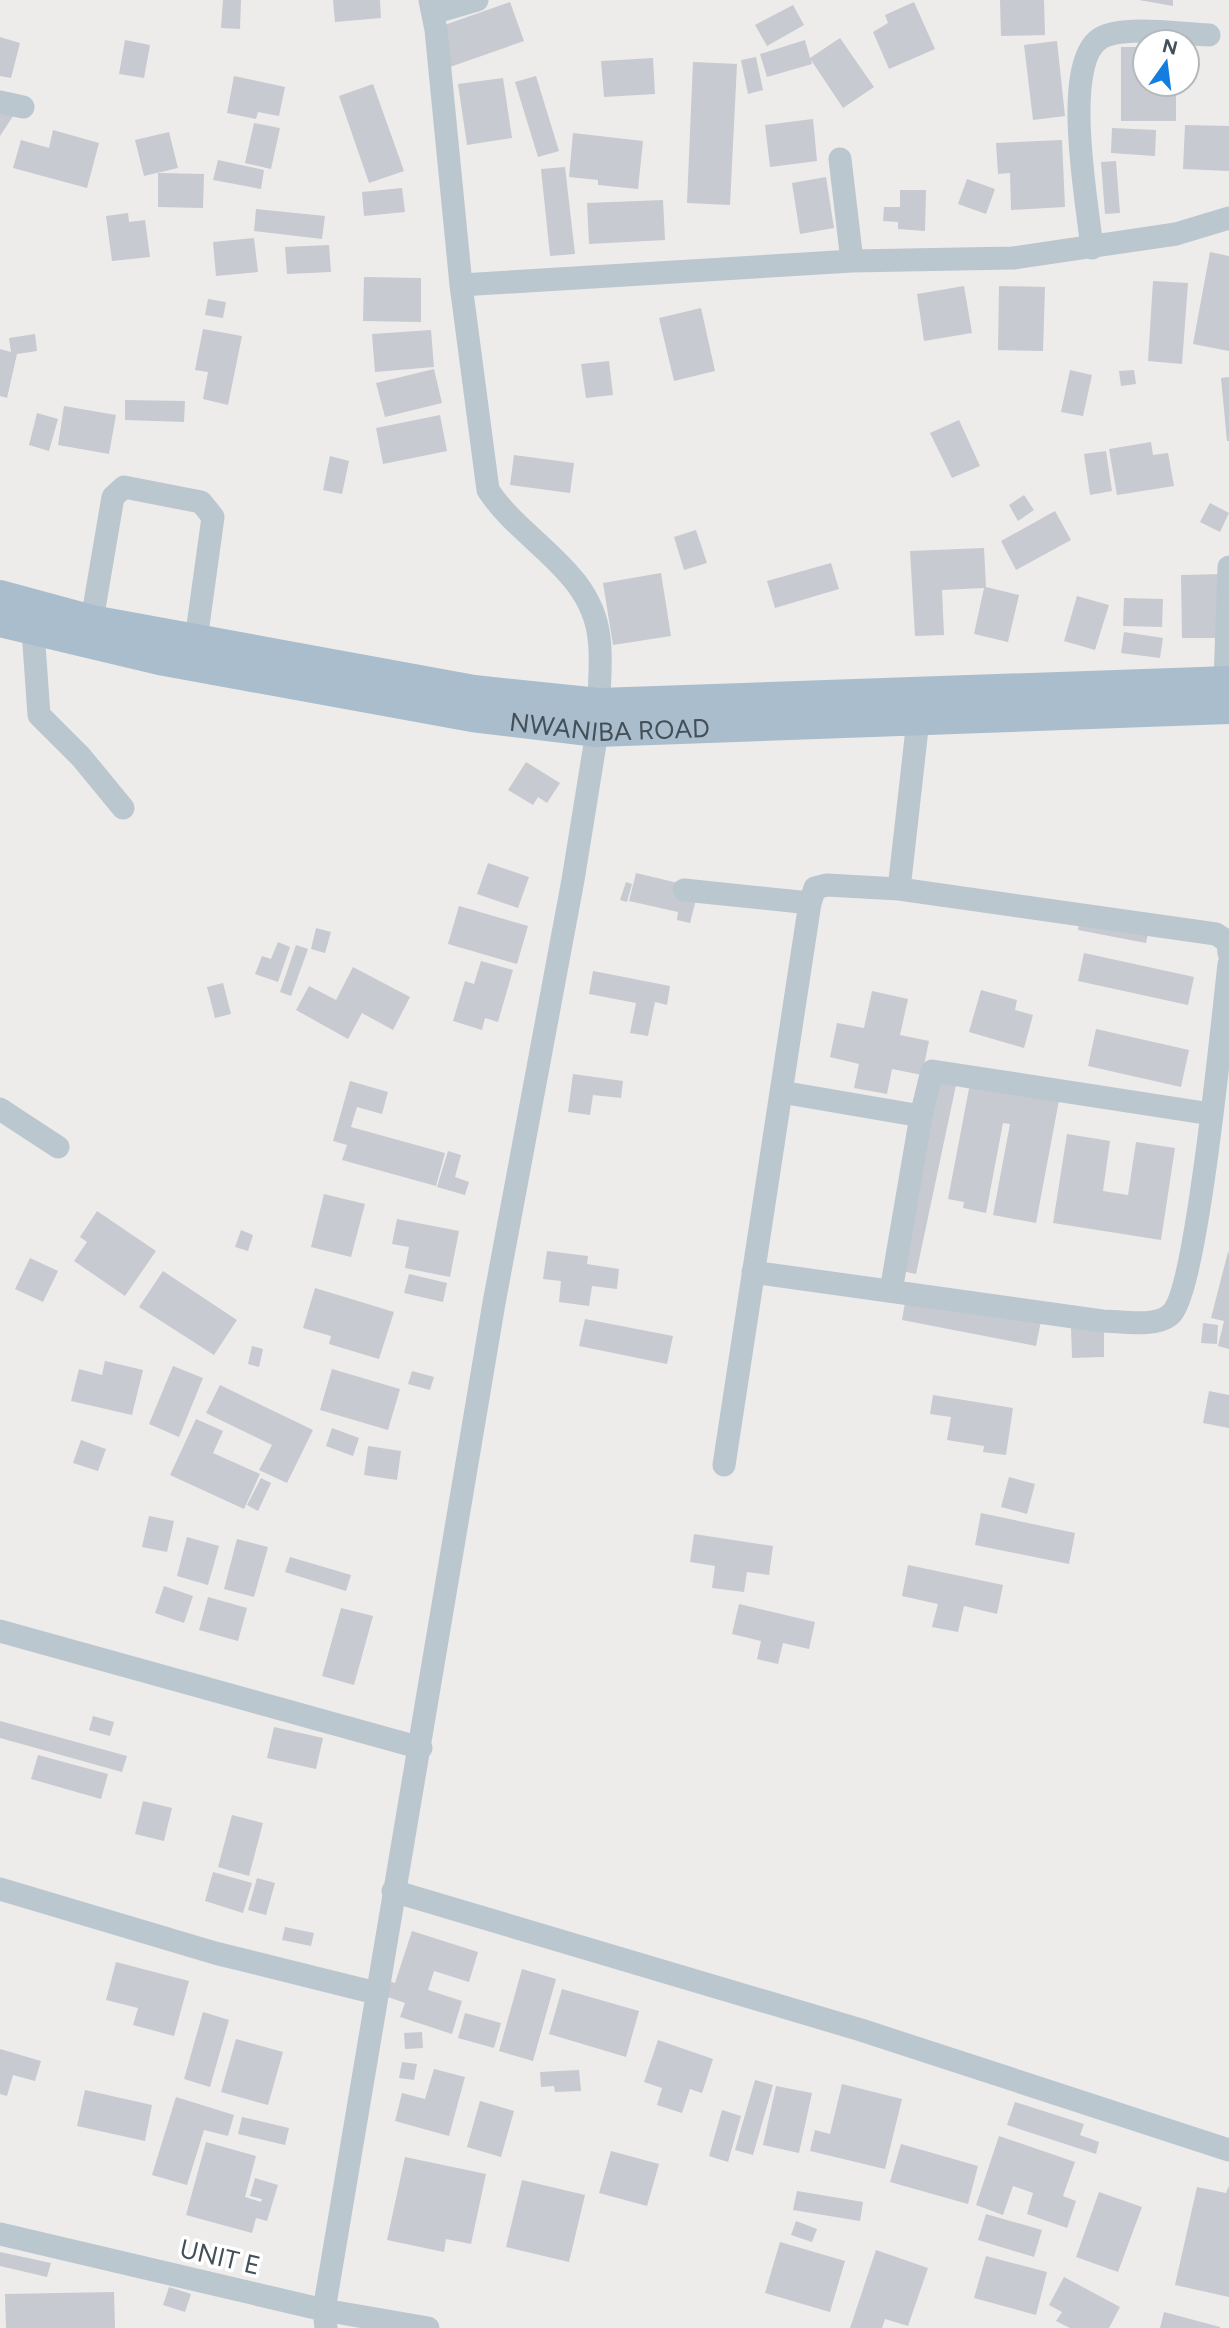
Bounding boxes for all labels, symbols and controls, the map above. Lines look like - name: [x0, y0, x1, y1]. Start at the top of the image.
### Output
- north arrow: [1131, 28, 1201, 98]
- text: N: [1160, 34, 1180, 60]
- street label: NWANIBA ROAD: [508, 706, 710, 748]
- street label: UNIT E: [177, 2232, 263, 2282]

